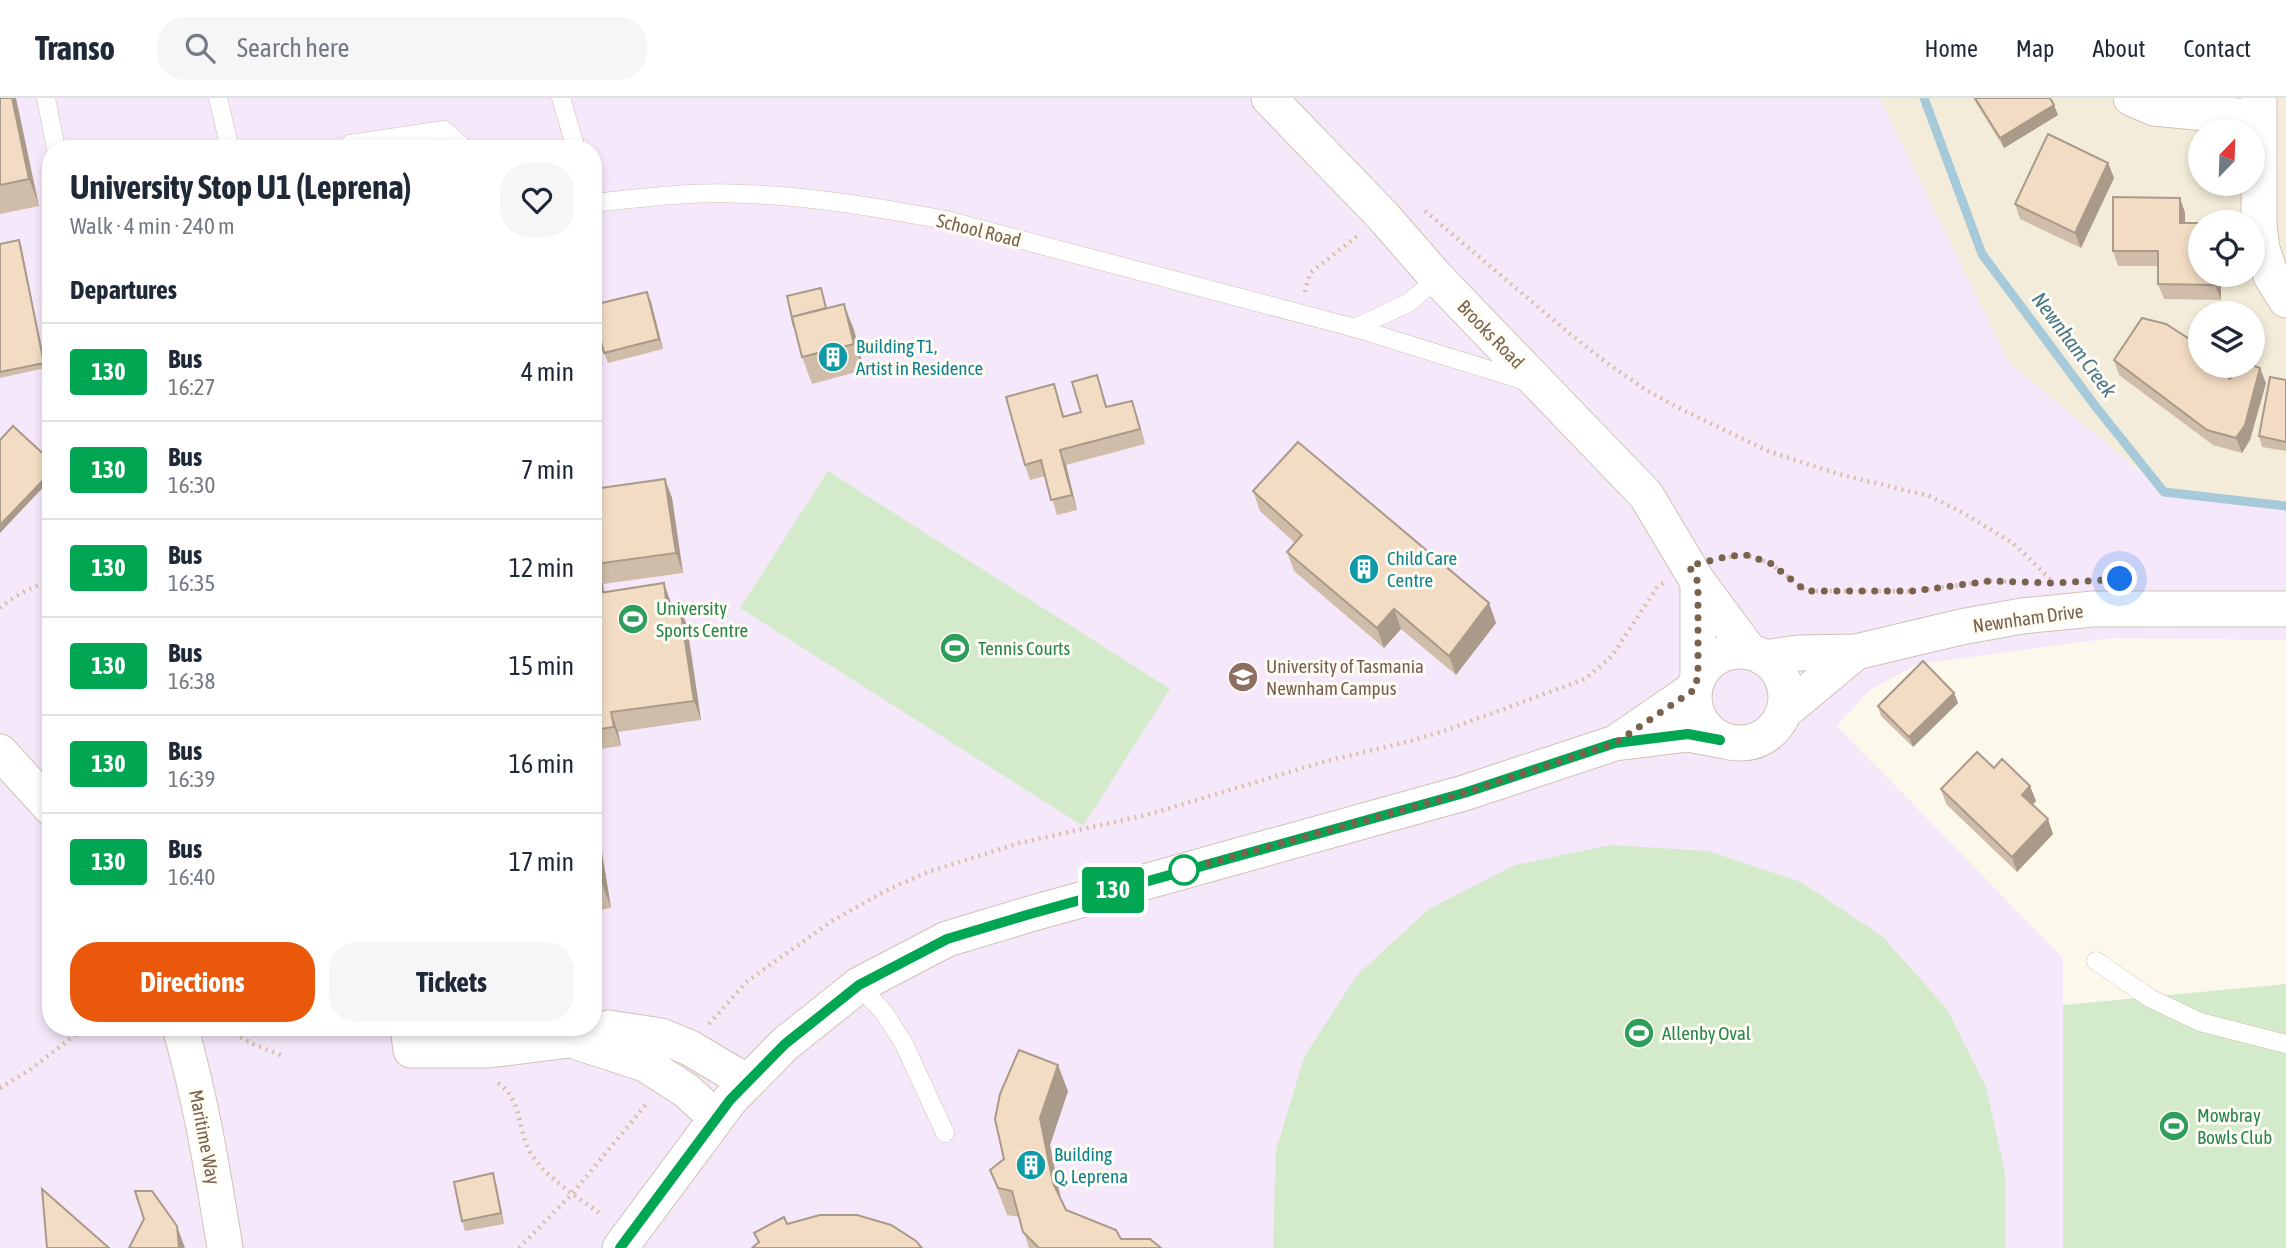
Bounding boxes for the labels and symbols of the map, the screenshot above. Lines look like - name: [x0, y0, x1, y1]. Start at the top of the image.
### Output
- north arrow: [2188, 119, 2264, 196]
- street label: School Road: [935, 209, 1023, 251]
- water label: Newnham Creek: [2028, 287, 2123, 402]
- street label: Brooks Road: [1453, 295, 1529, 373]
- place label: Building T1, Artist in Residence: [856, 335, 983, 379]
- building icon: Building T1, Artist in Residence: [816, 340, 850, 374]
- place label: Child Care Centre: [1387, 547, 1457, 591]
- building icon: Child Care Centre: [1347, 552, 1381, 586]
- your location: [2102, 561, 2137, 596]
- place label: University Sports Centre: [656, 597, 748, 641]
- street label: Newnham Drive: [1971, 599, 2085, 637]
- sports icon: University Sports Centre: [616, 602, 650, 636]
- sports icon: Tennis Courts: [938, 631, 972, 665]
- place label: Tennis Courts: [978, 637, 1070, 659]
- place label: University of Tasmania Newnham Campus: [1266, 655, 1424, 699]
- school or university icon: University of Tasmania Newnham Campus: [1226, 660, 1260, 694]
- unlabelled marker: [1169, 855, 1199, 885]
- line badge: 130: [1073, 867, 1153, 913]
- sports icon: Allenby Oval: [1622, 1016, 1656, 1050]
- place label: Allenby Oval: [1662, 1022, 1751, 1044]
- street label: Maritime Way: [185, 1088, 225, 1186]
- place label: Mowbray Bowls Club: [2197, 1104, 2272, 1148]
- sports icon: Mowbray Bowls Club: [2157, 1109, 2191, 1143]
- place label: Building Q, Leprena: [1054, 1143, 1128, 1187]
- building icon: Building Q, Leprena: [1014, 1148, 1048, 1182]

